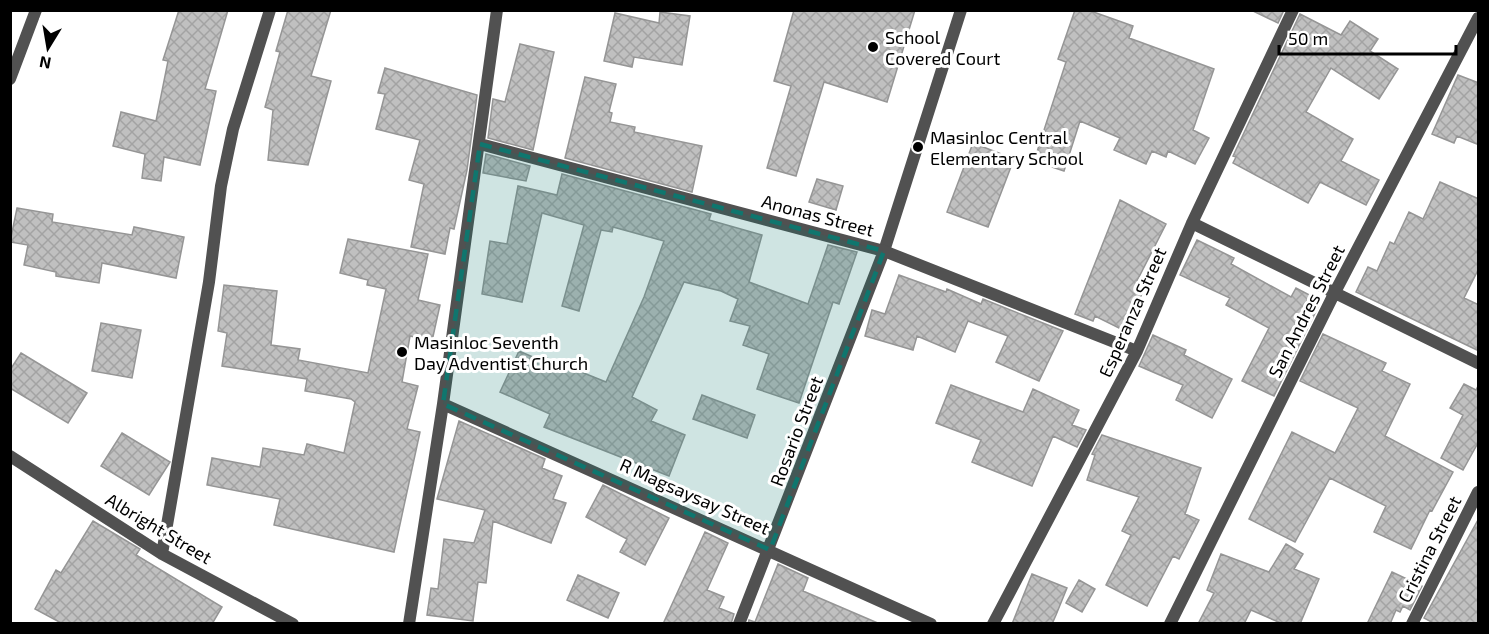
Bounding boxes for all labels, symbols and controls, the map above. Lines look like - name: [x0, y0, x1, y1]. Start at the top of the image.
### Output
- north arrow: [18, 18, 78, 78]
- scale bar: [1279, 18, 1456, 56]
- place label: School Covered Court: [885, 26, 1000, 69]
- text: 50 m: [1288, 27, 1328, 49]
- marker: School Covered Court: [866, 40, 880, 54]
- text: N: [38, 53, 53, 74]
- place label: Masinloc Central Elementary School: [930, 126, 1084, 169]
- marker: Masinloc Central Elementary School: [911, 140, 925, 154]
- street label: Anonas Street: [759, 189, 877, 241]
- street label: San Andres Street: [1263, 241, 1349, 381]
- street label: Esperanza Street: [1093, 243, 1171, 380]
- place label: Masinloc Seventh Day Adventist Church: [414, 331, 588, 374]
- marker: Masinloc Seventh Day Adventist Church: [395, 345, 409, 359]
- street label: Rosario Street: [765, 373, 827, 489]
- street label: R Magsaysay Street: [617, 453, 773, 539]
- street label: Albright Street: [102, 488, 216, 568]
- street label: Cristina Street: [1393, 492, 1465, 606]

